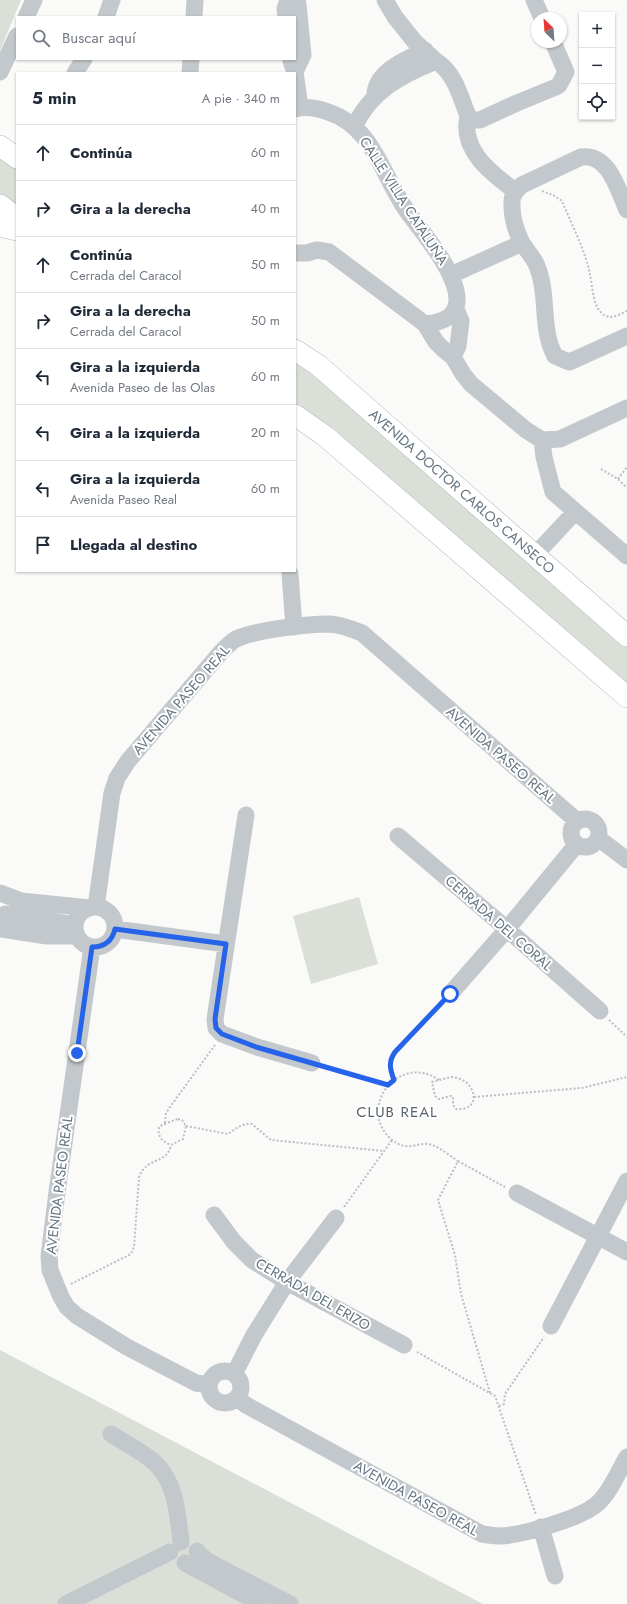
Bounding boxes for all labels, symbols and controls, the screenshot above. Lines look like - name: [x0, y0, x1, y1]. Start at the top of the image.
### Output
- north arrow: [531, 12, 567, 48]
- map controls: [579, 12, 615, 120]
- button: +: [579, 12, 615, 48]
- search box: [16, 16, 296, 60]
- icon: search: [30, 27, 52, 49]
- text: Buscar aquí: [62, 27, 136, 49]
- button: −: [579, 48, 615, 84]
- button: locate: [579, 84, 615, 120]
- text: 5 min: [32, 86, 76, 110]
- text: A pie · 340 m: [202, 89, 280, 108]
- street label: CALLE VILLA CATALUÑA: [355, 133, 453, 270]
- icon: ahead: [32, 142, 54, 164]
- text: Continúa: [70, 142, 132, 164]
- text: 60 m: [251, 143, 280, 162]
- icon: right: [32, 198, 54, 220]
- text: Gira a la derecha: [70, 198, 191, 220]
- text: 40 m: [251, 199, 280, 218]
- text: Continúa: [70, 244, 132, 266]
- icon: ahead: [32, 254, 54, 276]
- text: 50 m: [251, 255, 280, 274]
- text: Cerrada del Caracol: [70, 266, 182, 285]
- text: Gira a la derecha: [70, 300, 191, 322]
- icon: right: [32, 310, 54, 332]
- text: 50 m: [251, 311, 280, 330]
- text: Cerrada del Caracol: [70, 322, 182, 341]
- text: Gira a la izquierda: [70, 356, 200, 378]
- icon: left: [32, 366, 54, 388]
- text: 60 m: [251, 367, 280, 386]
- text: Avenida Paseo de las Olas: [70, 378, 215, 397]
- street label: AVENIDA DOCTOR CARLOS CANSECO: [365, 404, 559, 578]
- icon: left: [32, 422, 54, 444]
- text: Gira a la izquierda: [70, 422, 200, 444]
- text: 20 m: [251, 423, 280, 442]
- text: Gira a la izquierda: [70, 468, 200, 490]
- icon: left: [32, 478, 54, 500]
- text: 60 m: [251, 479, 280, 498]
- text: Avenida Paseo Real: [70, 490, 177, 509]
- icon: arrive: [32, 534, 54, 556]
- text: Llegada al destino: [70, 534, 197, 556]
- street label: AVENIDA PASEO REAL: [128, 640, 235, 759]
- street label: AVENIDA PASEO REAL: [442, 702, 561, 809]
- street label: CERRADA DEL CORAL: [441, 871, 558, 976]
- route start: [441, 985, 459, 1003]
- route end: [68, 1044, 86, 1062]
- district label: CLUB REAL: [356, 1101, 438, 1123]
- street label: AVENIDA PASEO REAL: [41, 1114, 77, 1255]
- street label: CERRADA DEL ERIZO: [252, 1253, 374, 1335]
- street label: AVENIDA PASEO REAL: [350, 1455, 482, 1541]

